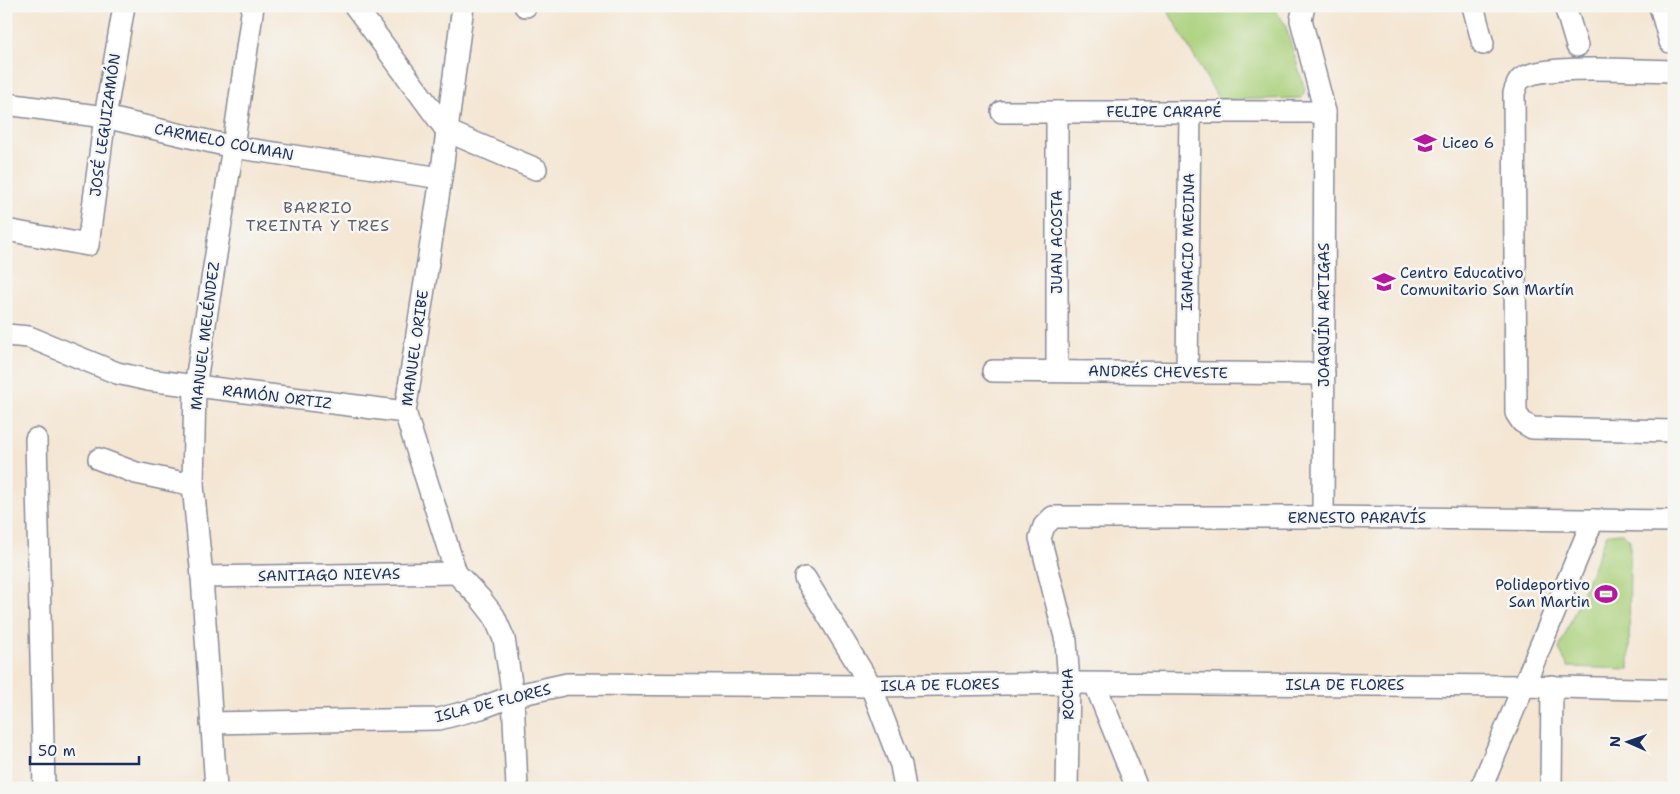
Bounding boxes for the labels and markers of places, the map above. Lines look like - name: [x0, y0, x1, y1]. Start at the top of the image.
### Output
- school or university icon: Liceo 6: [1412, 130, 1438, 156]
- place label: Liceo 6: [1442, 133, 1494, 153]
- place label: Centro Educativo Comunitario San Martín: [1400, 263, 1574, 300]
- school or university icon: Centro Educativo Comunitario San Martín: [1371, 269, 1397, 295]
- place label: Polideportivo San Martin: [1495, 575, 1590, 612]
- sports icon: Polideportivo San Martin: [1593, 581, 1619, 607]

